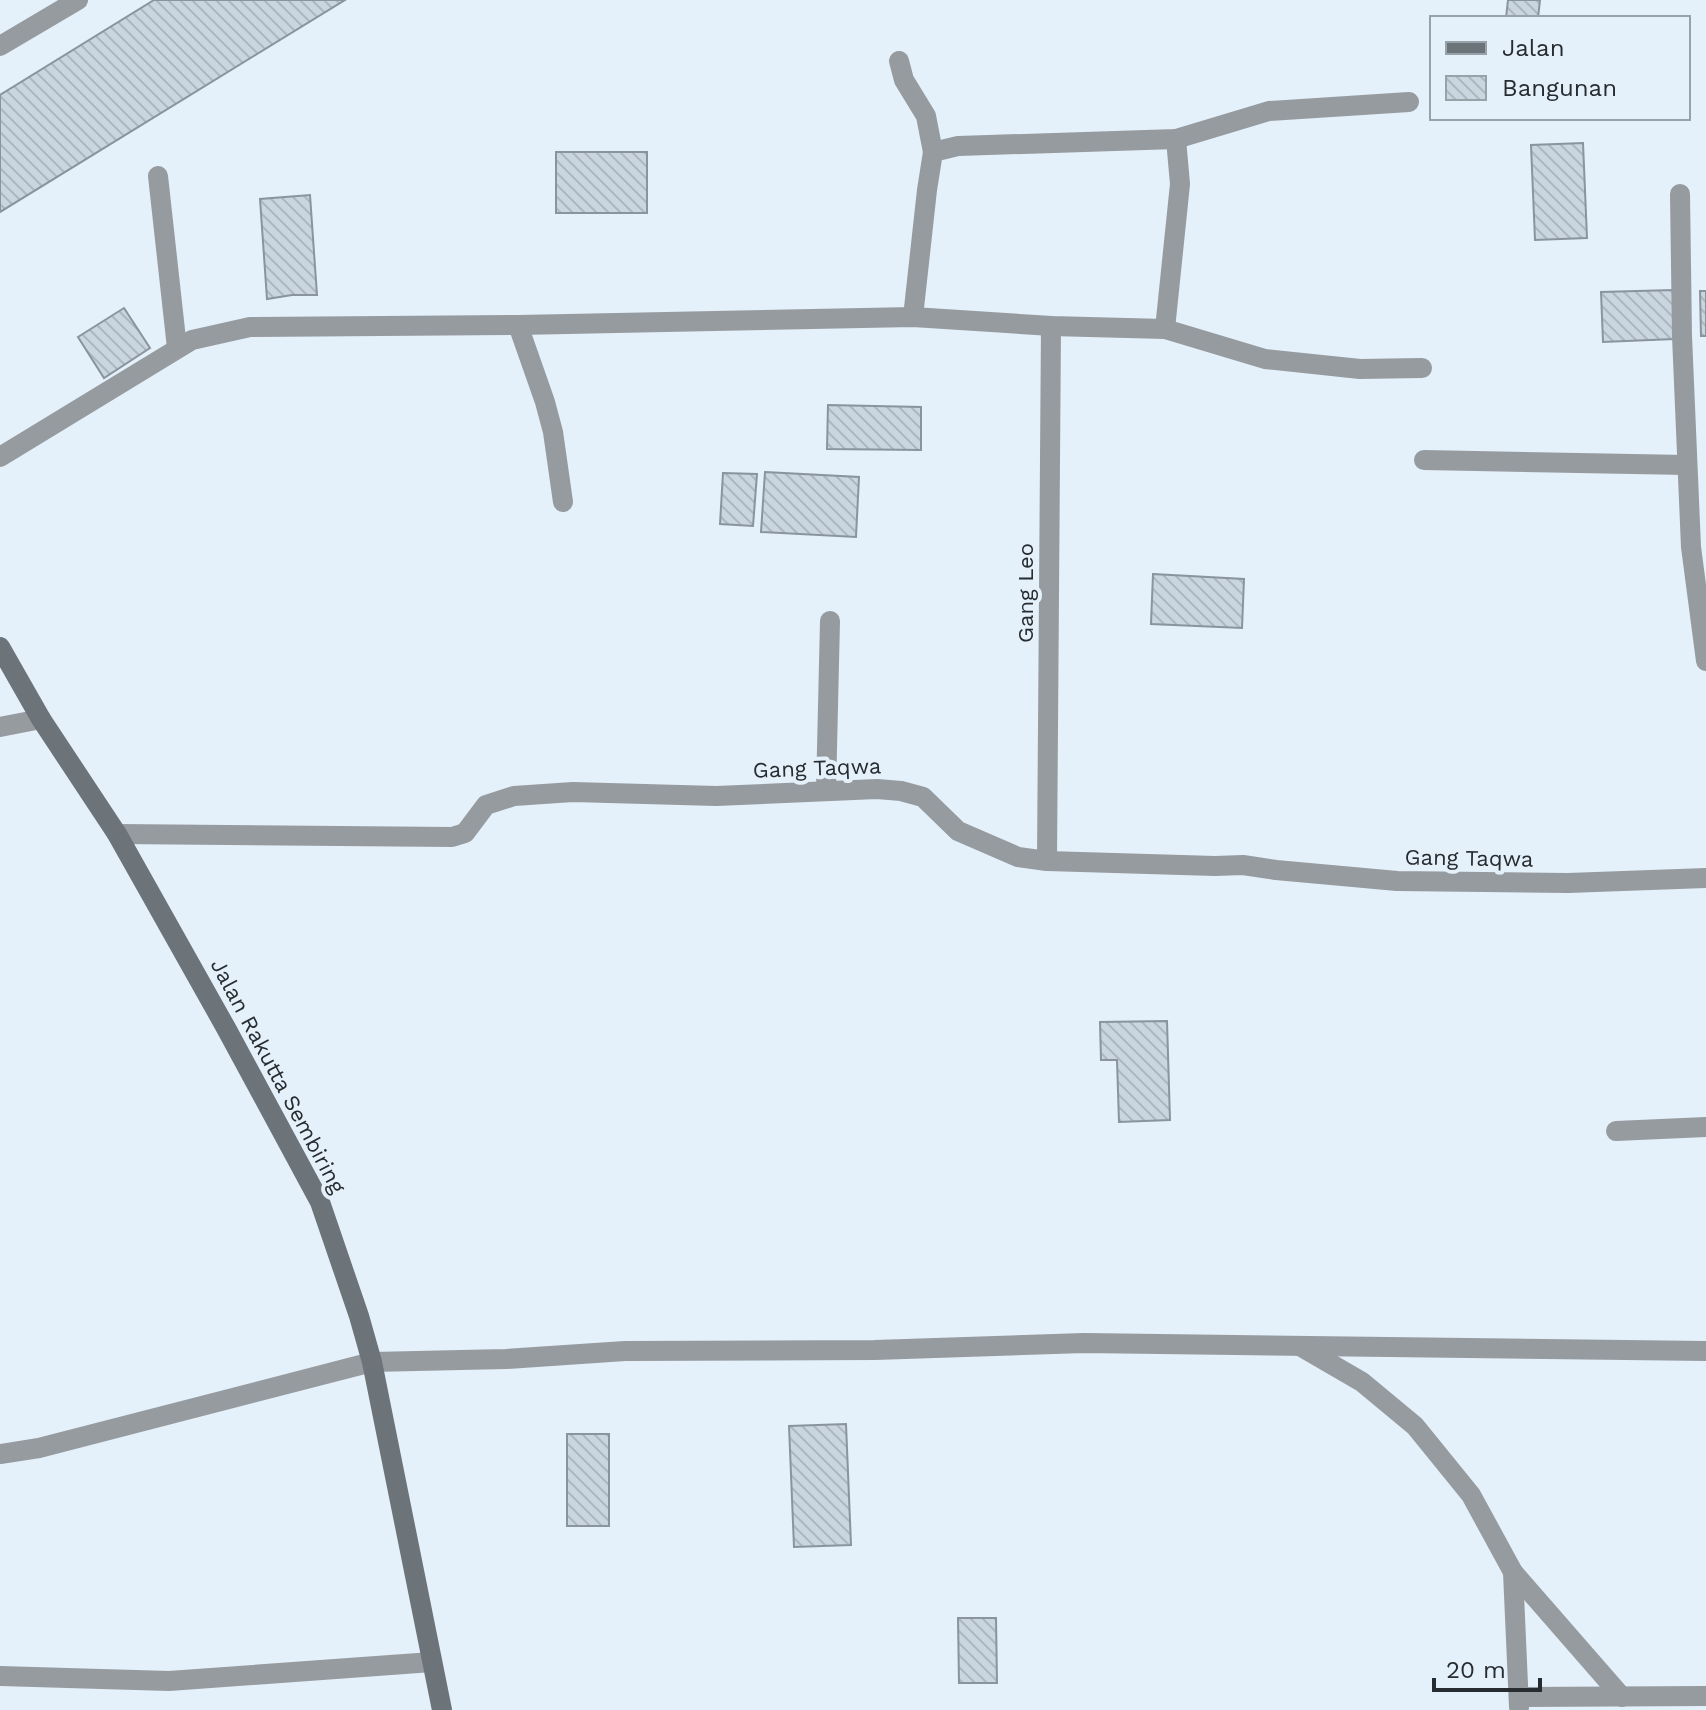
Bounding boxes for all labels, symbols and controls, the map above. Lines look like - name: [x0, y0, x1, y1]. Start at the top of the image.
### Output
- legend: [1430, 16, 1690, 120]
- text: Jalan: [1502, 34, 1565, 62]
- text: Bangunan: [1502, 74, 1617, 102]
- street label: Gang Leo: [1013, 543, 1038, 643]
- street label: Gang Taqwa: [752, 753, 882, 783]
- street label: Gang Taqwa: [1405, 844, 1533, 872]
- street label: Jalan Rakutta Sembiring: [205, 954, 351, 1198]
- scale bar: [1434, 1642, 1540, 1692]
- text: 20 m: [1446, 1656, 1506, 1684]

